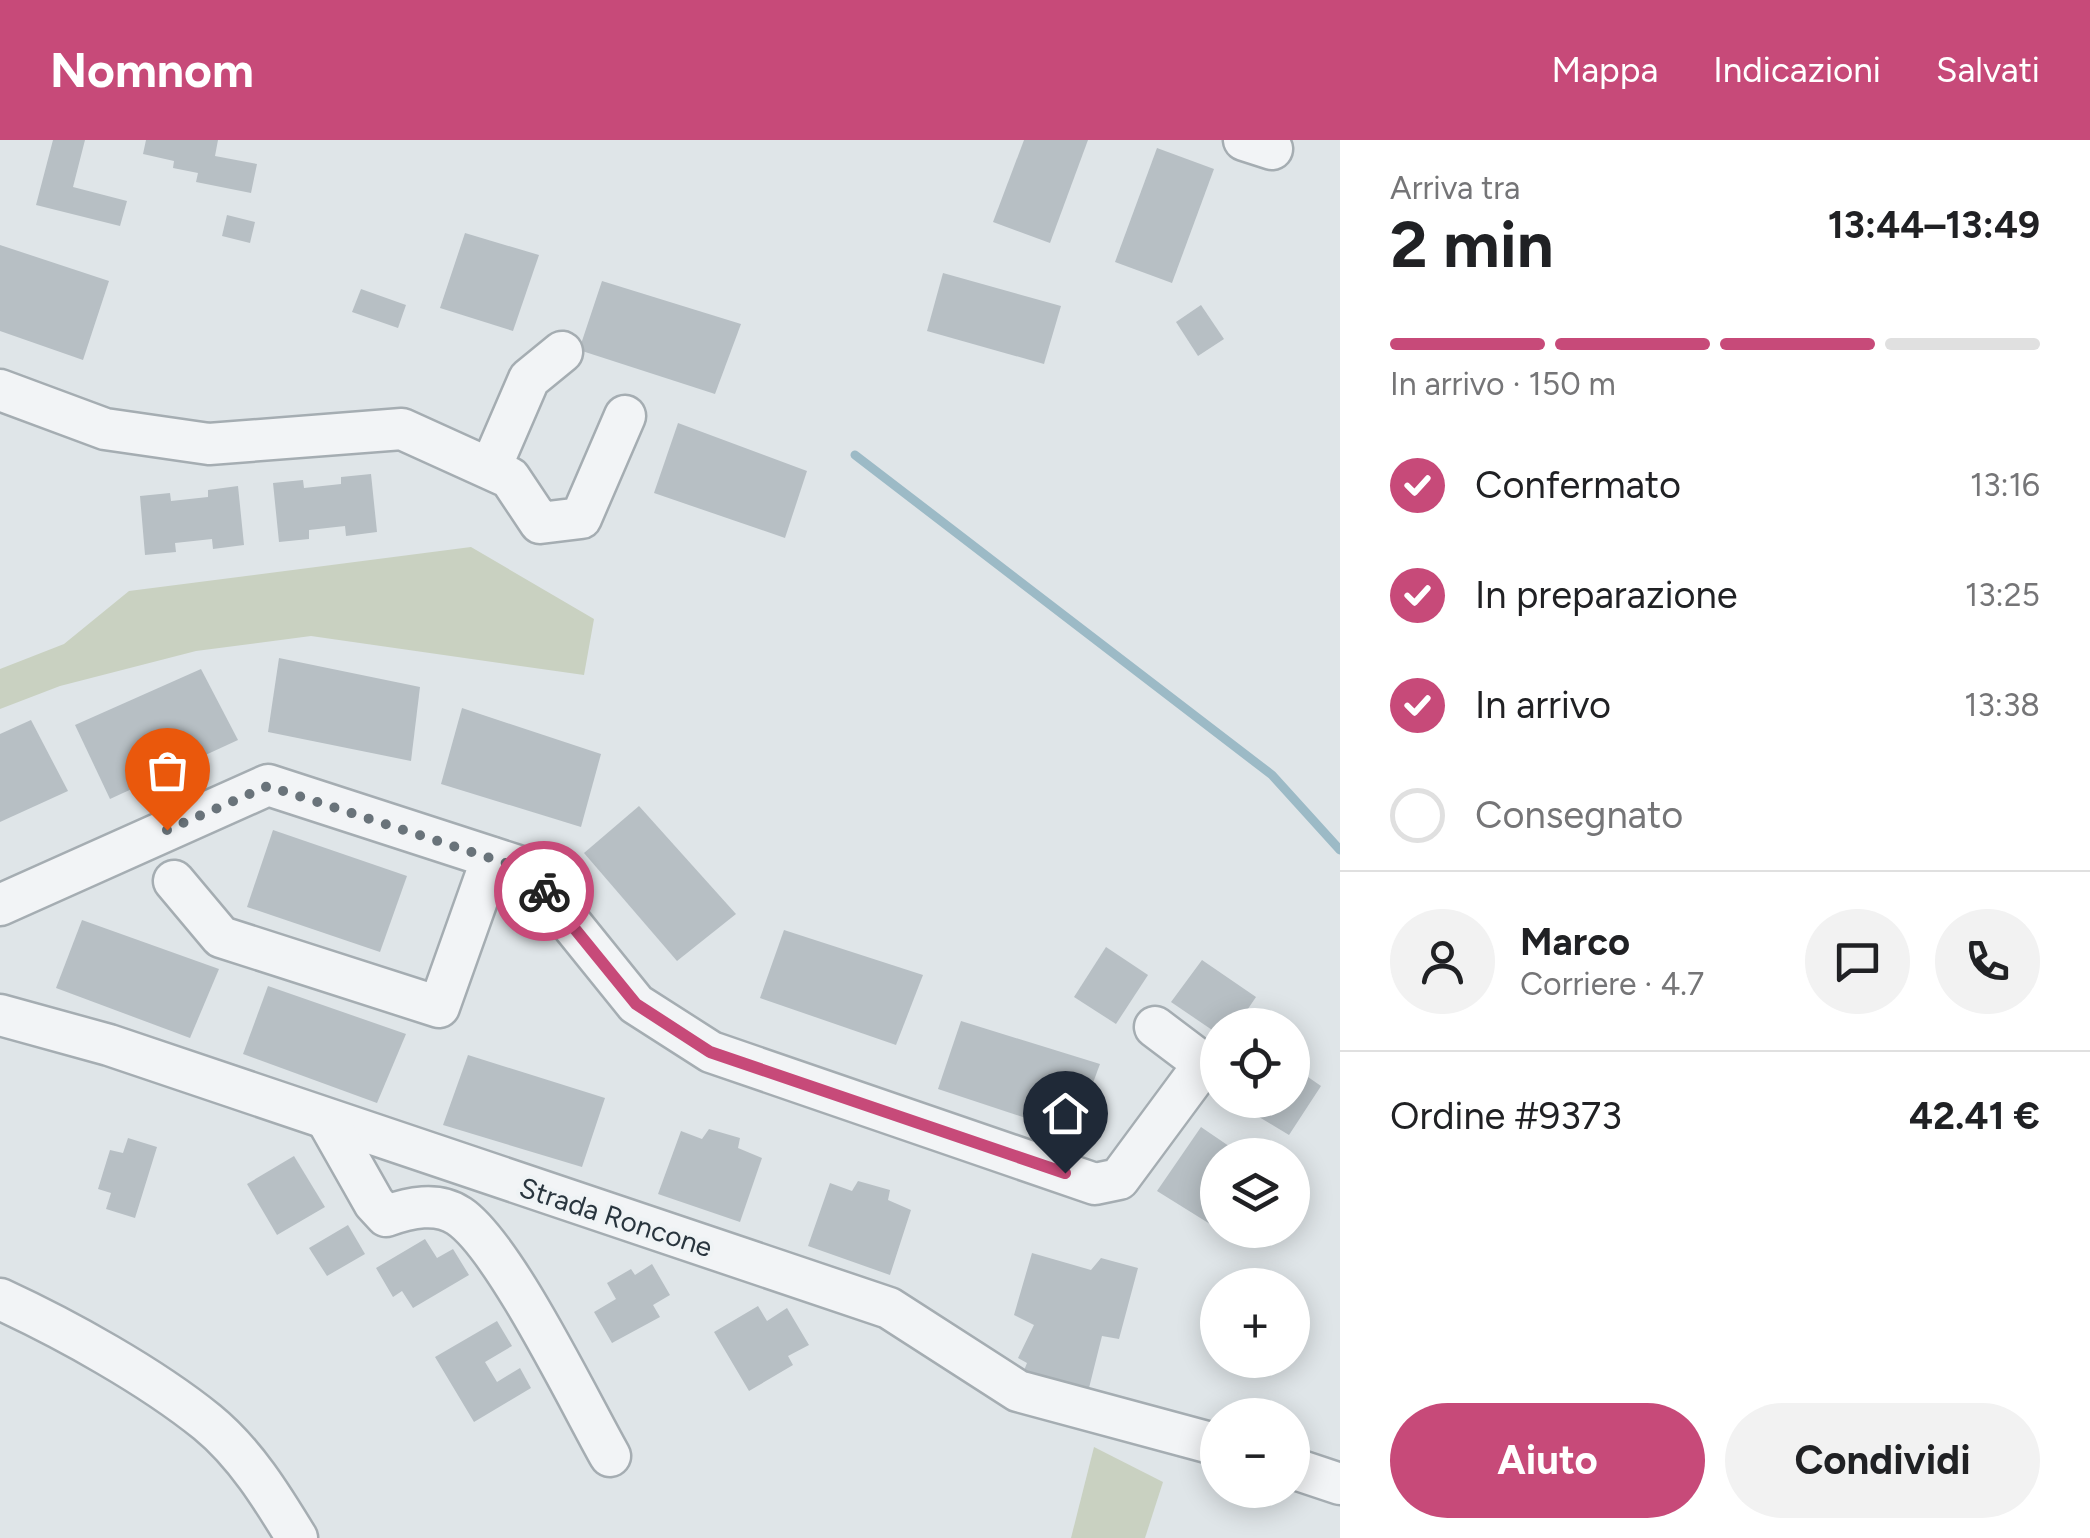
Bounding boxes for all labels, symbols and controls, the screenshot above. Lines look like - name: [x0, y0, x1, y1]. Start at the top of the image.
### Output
- text: Nomnom: [50, 41, 254, 99]
- text: Mappa: [1552, 49, 1658, 91]
- text: Indicazioni: [1713, 49, 1881, 91]
- text: Salvati: [1936, 49, 2040, 91]
- text: Arriva tra: [1390, 169, 1520, 207]
- text: 13:44–13:49: [1828, 202, 2040, 248]
- text: 2 min: [1390, 205, 1554, 283]
- text: In arrivo · 150 m: [1390, 365, 1616, 403]
- icon: check: [1390, 458, 1445, 513]
- text: Confermato: [1475, 462, 1681, 508]
- text: 13:16: [1970, 466, 2040, 504]
- icon: check: [1390, 568, 1445, 623]
- text: In preparazione: [1475, 572, 1737, 618]
- text: 13:25: [1965, 576, 2040, 614]
- icon: check: [1390, 678, 1445, 733]
- text: In arrivo: [1475, 682, 1611, 728]
- text: 13:38: [1964, 686, 2040, 724]
- pin: [125, 728, 210, 831]
- icon: bag: [140, 743, 195, 798]
- text: Consegnato: [1475, 792, 1683, 838]
- courier: [494, 841, 594, 941]
- icon: bike: [517, 864, 572, 919]
- button: person: [1390, 909, 1495, 1014]
- button: chat: [1805, 909, 1910, 1014]
- button: phone: [1935, 909, 2040, 1014]
- text: Marco: [1520, 919, 1630, 965]
- text: Corriere · 4.7: [1520, 965, 1704, 1003]
- map controls: [1200, 1008, 1310, 1508]
- button: locate: [1200, 1008, 1310, 1118]
- pin: [1023, 1071, 1108, 1174]
- icon: home: [1038, 1086, 1093, 1141]
- text: Ordine #9373: [1390, 1093, 1622, 1139]
- text: 42.41 €: [1909, 1093, 2040, 1139]
- button: layers: [1200, 1138, 1310, 1248]
- street label: Strada Roncone: [515, 1170, 717, 1264]
- button: +: [1200, 1268, 1310, 1378]
- button: −: [1200, 1398, 1310, 1508]
- button: Aiuto: [1390, 1403, 1705, 1518]
- button: Condividi: [1725, 1403, 2040, 1518]

